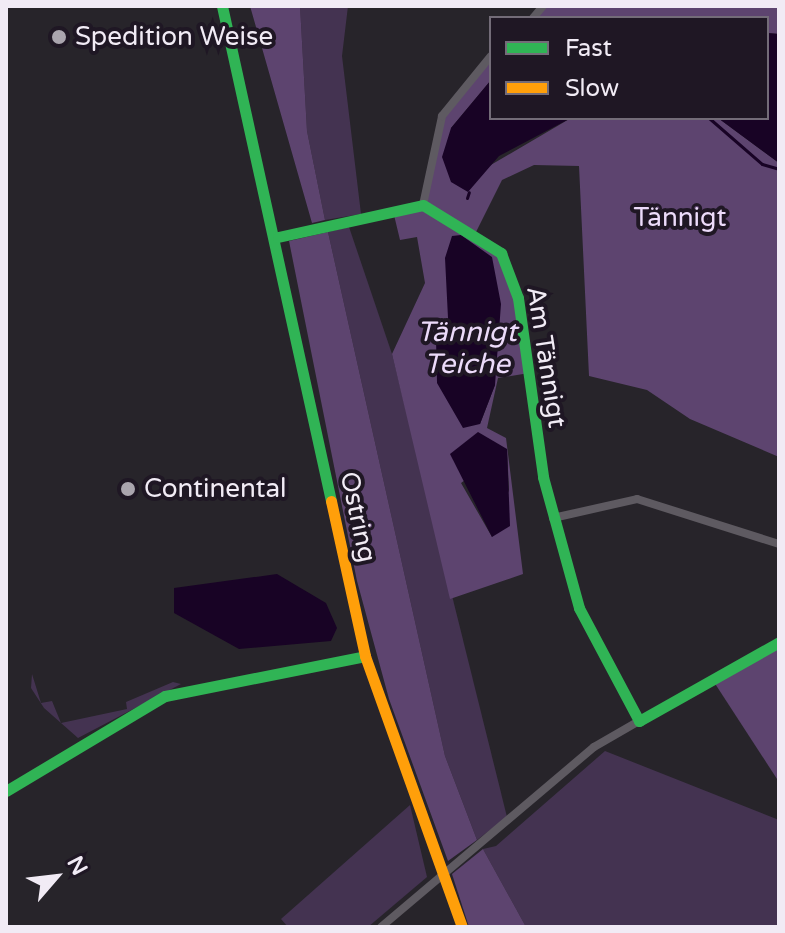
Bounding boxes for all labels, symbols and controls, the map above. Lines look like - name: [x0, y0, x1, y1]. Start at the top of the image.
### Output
- legend: [489, 16, 769, 120]
- place label: Spedition Weise: [75, 21, 273, 53]
- marker: Spedition Weise: [50, 28, 68, 46]
- text: Fast: [565, 34, 612, 63]
- text: Slow: [565, 74, 619, 103]
- park label: Tännigt: [634, 202, 726, 234]
- street label: Am Tännigt: [519, 284, 573, 430]
- water label: Tännigt Teiche: [417, 315, 517, 381]
- street label: Ostring: [333, 469, 383, 565]
- place label: Continental: [144, 473, 286, 505]
- marker: Continental: [119, 480, 137, 498]
- north arrow: [16, 837, 96, 917]
- text: N: [62, 852, 93, 880]

